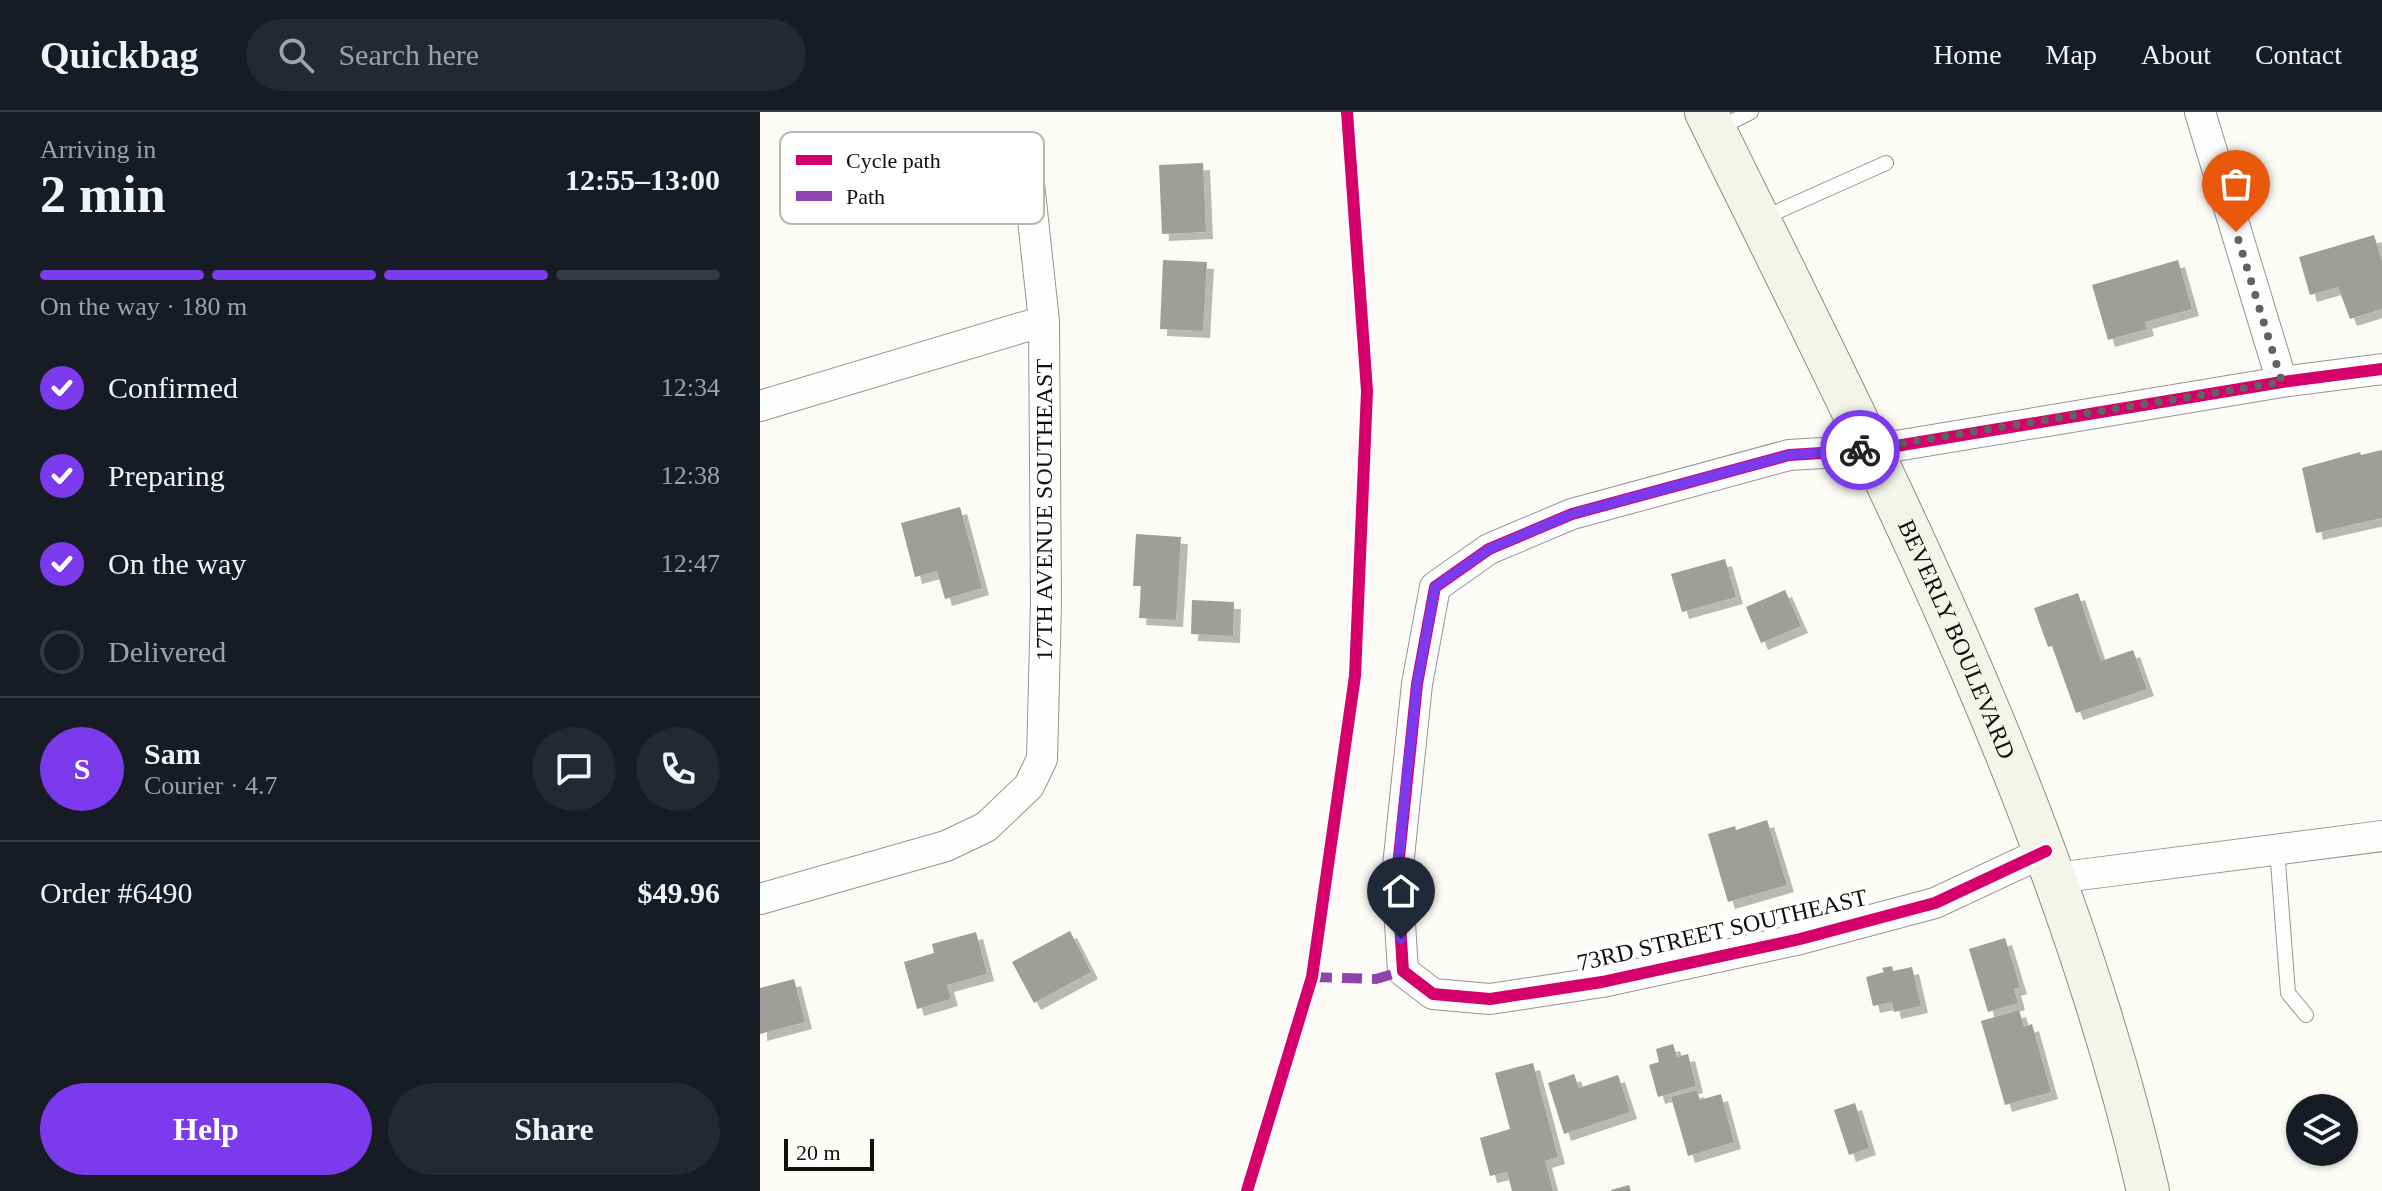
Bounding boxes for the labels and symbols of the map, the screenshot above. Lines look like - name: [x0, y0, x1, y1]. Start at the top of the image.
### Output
- legend: [780, 132, 1044, 224]
- text: Cycle path: [846, 148, 941, 173]
- pin: [2202, 150, 2270, 232]
- text: Path: [846, 184, 885, 209]
- street label: 17TH AVENUE SOUTHEAST: [1031, 359, 1057, 661]
- courier: [1820, 410, 1900, 490]
- street label: BEVERLY BOULEVARD: [1893, 516, 2020, 763]
- pin: [1367, 857, 1435, 939]
- street label: 73RD STREET SOUTHEAST: [1574, 884, 1870, 976]
- scale bar: [784, 1135, 874, 1171]

